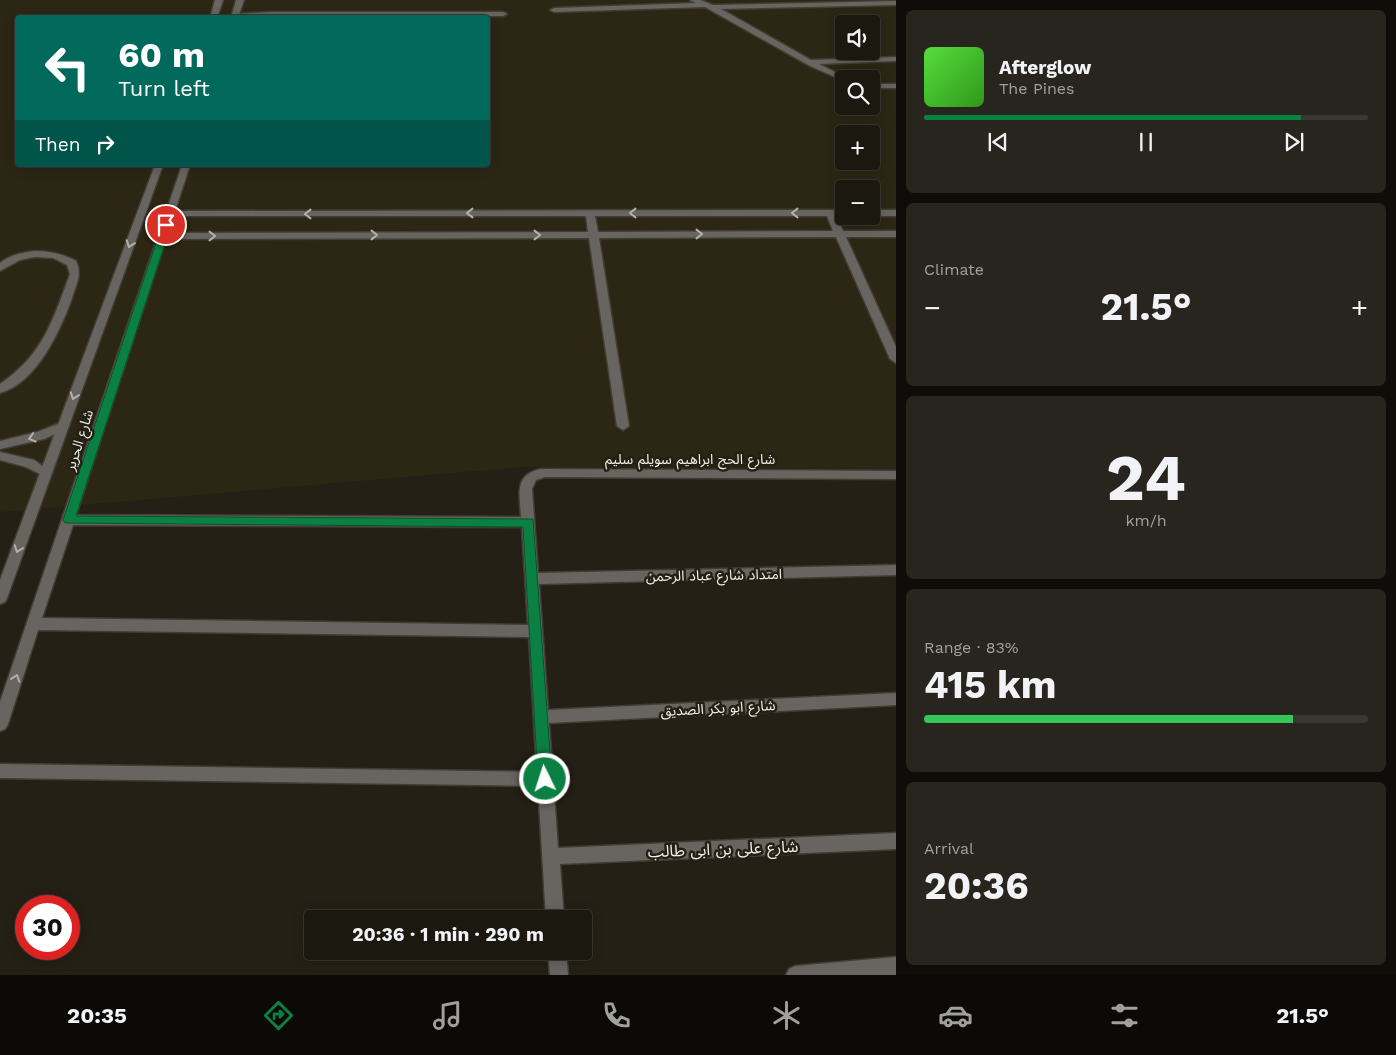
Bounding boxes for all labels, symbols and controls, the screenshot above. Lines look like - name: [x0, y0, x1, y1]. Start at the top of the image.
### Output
- map controls: [835, 15, 880, 225]
- button: sound: [835, 15, 880, 60]
- text: 60 m: [118, 34, 205, 76]
- icon: left: [35, 35, 100, 100]
- text: Afterglow: [999, 56, 1091, 79]
- button: search: [835, 70, 880, 115]
- text: Turn left: [118, 76, 210, 101]
- text: The Pines: [999, 79, 1075, 98]
- button: +: [835, 125, 880, 170]
- icon: previous: [984, 128, 1012, 156]
- icon: pause: [1132, 128, 1160, 156]
- icon: next: [1280, 128, 1308, 156]
- icon: right: [91, 130, 119, 158]
- text: Then: [35, 133, 81, 156]
- button: −: [835, 180, 880, 225]
- pin: [145, 204, 187, 246]
- one-way arrow: [466, 208, 474, 218]
- one-way arrow: [628, 208, 636, 218]
- one-way arrow: [791, 208, 798, 218]
- one-way arrow: [303, 209, 311, 219]
- icon: arrive: [152, 211, 180, 239]
- one-way arrow: [696, 229, 703, 239]
- one-way arrow: [370, 230, 378, 240]
- one-way arrow: [533, 230, 541, 240]
- one-way arrow: [208, 231, 216, 241]
- one-way arrow: [126, 239, 136, 247]
- text: Climate: [924, 260, 984, 279]
- text: 21.5°: [1100, 285, 1192, 329]
- text: −: [924, 291, 941, 324]
- text: +: [1351, 291, 1368, 324]
- one-way arrow: [70, 391, 80, 400]
- street label: شارع الحرير: [61, 408, 99, 474]
- one-way arrow: [29, 432, 37, 442]
- text: 24: [1106, 440, 1186, 516]
- street label: شارع الحج ابراهيم سويلم سليم: [605, 451, 775, 470]
- text: km/h: [1125, 511, 1167, 530]
- one-way arrow: [14, 544, 24, 553]
- street label: امتداد شارع عباد الرحمن: [646, 566, 782, 587]
- text: Range · 83%: [924, 638, 1018, 657]
- text: 415 km: [924, 663, 1056, 707]
- one-way arrow: [10, 674, 20, 683]
- street label: شارع ابو بكر الصديق: [660, 697, 776, 722]
- position arrow: [518, 752, 570, 804]
- street label: شارع على بن ابى طالب: [647, 837, 799, 864]
- text: Arrival: [924, 839, 974, 858]
- text: 20:36: [924, 864, 1029, 908]
- speed limit sign: 30: [15, 895, 80, 960]
- text: 20:36 · 1 min · 290 m: [352, 923, 544, 946]
- icon: directions: [261, 998, 296, 1033]
- icon: music: [430, 998, 465, 1033]
- icon: phone: [599, 998, 634, 1033]
- icon: climate: [769, 998, 804, 1033]
- icon: car: [938, 998, 973, 1033]
- icon: filters: [1107, 998, 1142, 1033]
- text: 20:35: [67, 1003, 127, 1028]
- text: 21.5°: [1276, 1003, 1329, 1028]

